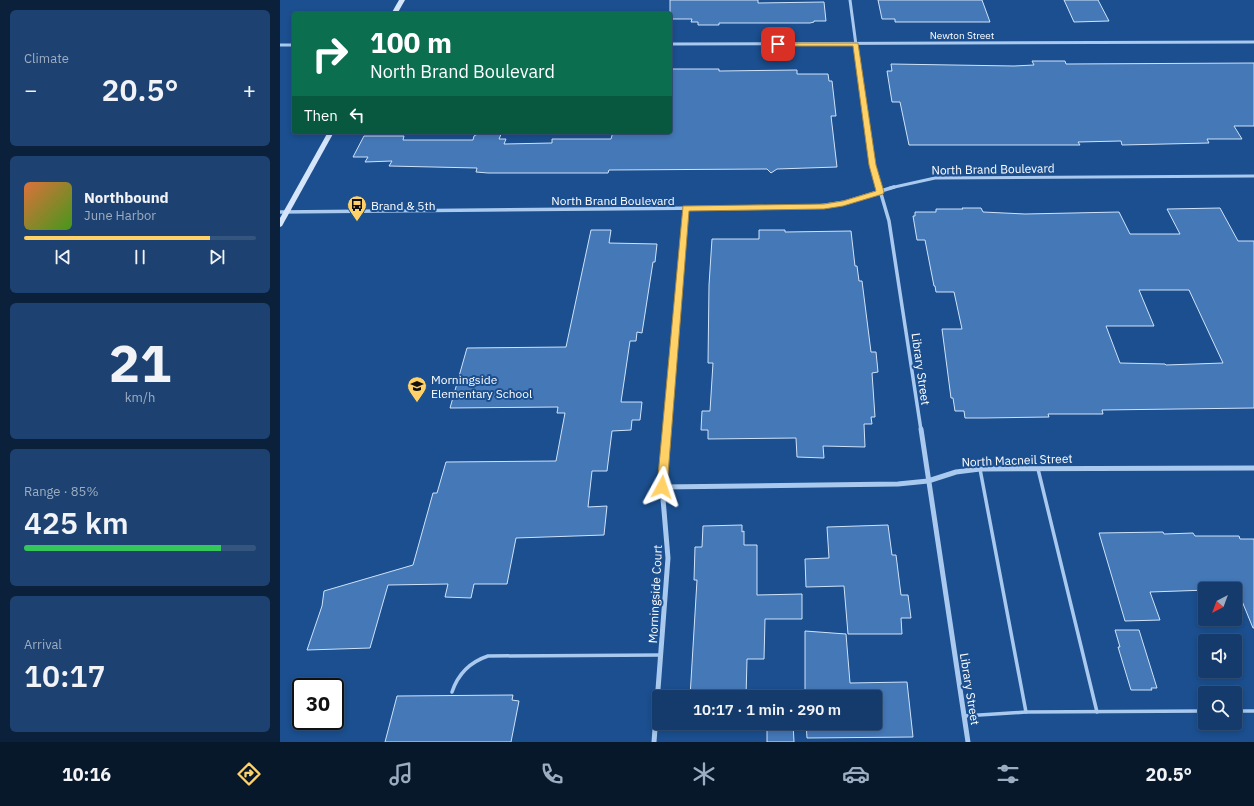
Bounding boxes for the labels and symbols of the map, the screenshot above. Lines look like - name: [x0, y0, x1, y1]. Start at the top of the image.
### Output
- pin: [761, 27, 795, 61]
- street label: Newton Street: [930, 29, 995, 42]
- street label: North Brand Boulevard: [931, 160, 1055, 178]
- street label: North Brand Boulevard: [551, 193, 675, 208]
- bus stop icon: Brand & 5th: [346, 194, 368, 222]
- place label: Brand & 5th: [371, 198, 436, 213]
- street label: Library Street: [908, 332, 934, 406]
- place label: Morningside Elementary School: [431, 372, 532, 401]
- school or university icon: Morningside Elementary School: [406, 375, 428, 403]
- street label: North Macneil Street: [961, 451, 1073, 469]
- position arrow: [641, 466, 683, 508]
- street label: Morningside Court: [645, 544, 665, 644]
- north arrow: [1198, 582, 1242, 626]
- street label: Library Street: [957, 652, 983, 726]
- speed limit sign: 30: [292, 678, 344, 730]

